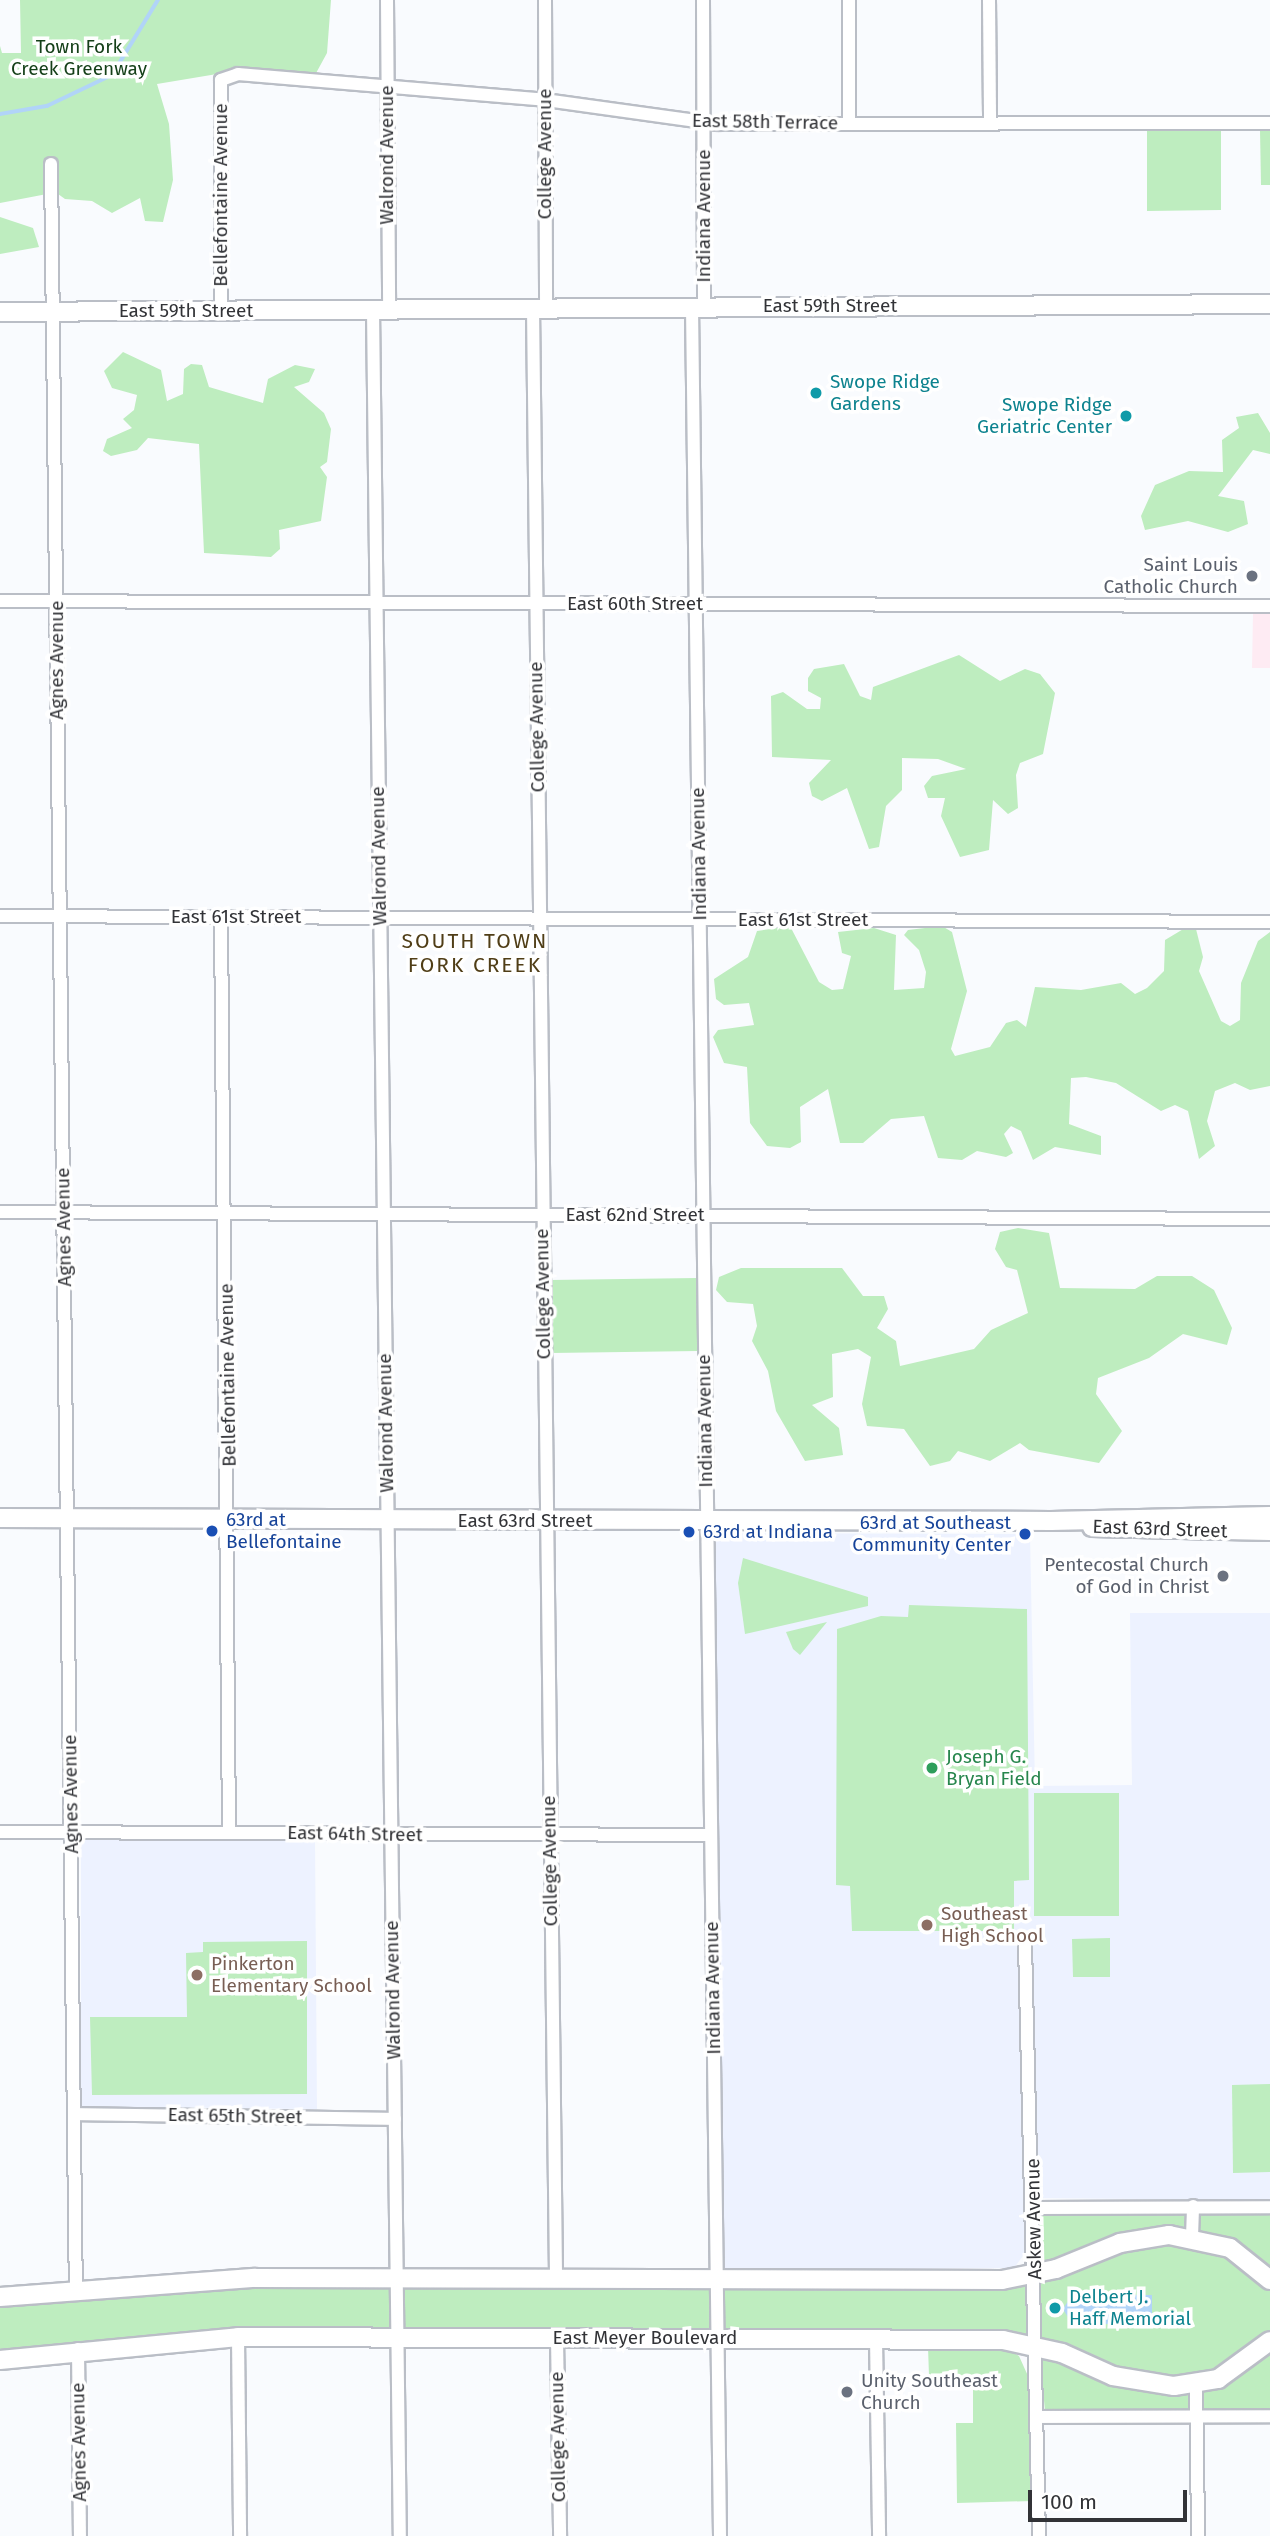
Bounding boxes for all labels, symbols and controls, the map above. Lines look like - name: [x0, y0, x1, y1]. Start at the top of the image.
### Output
- park label: Town Fork Creek Greenway: [11, 36, 147, 80]
- street label: Walrond Avenue: [376, 85, 398, 225]
- street label: College Avenue: [534, 89, 556, 219]
- street label: Bellefontaine Avenue: [210, 103, 232, 287]
- street label: East 58th Terrace: [692, 109, 838, 135]
- street label: Indiana Avenue: [693, 149, 715, 283]
- street label: East 59th Street: [763, 295, 897, 317]
- street label: East 59th Street: [119, 300, 253, 322]
- place label: Swope Ridge Gardens: [830, 371, 940, 415]
- marker: Swope Ridge Gardens: [808, 385, 824, 401]
- place label: Swope Ridge Geriatric Center: [977, 394, 1112, 438]
- marker: Swope Ridge Geriatric Center: [1118, 408, 1134, 424]
- place label: Saint Louis Catholic Church: [1103, 554, 1238, 598]
- marker: Saint Louis Catholic Church: [1244, 568, 1260, 584]
- street label: East 60th Street: [567, 593, 703, 615]
- street label: Agnes Avenue: [46, 600, 68, 720]
- street label: College Avenue: [524, 661, 550, 793]
- street label: Walrond Avenue: [366, 786, 392, 926]
- street label: Indiana Avenue: [686, 787, 712, 921]
- street label: East 61st Street: [171, 906, 301, 928]
- street label: East 61st Street: [738, 909, 868, 931]
- district label: SOUTH TOWN FORK CREEK: [403, 928, 547, 978]
- street label: Agnes Avenue: [52, 1167, 76, 1287]
- street label: East 62nd Street: [565, 1204, 705, 1226]
- street label: College Avenue: [530, 1228, 556, 1360]
- street label: Bellefontaine Avenue: [215, 1283, 241, 1467]
- street label: Walrond Avenue: [373, 1353, 399, 1493]
- street label: Indiana Avenue: [692, 1354, 718, 1488]
- place label: 63rd at Bellefontaine: [226, 1509, 342, 1553]
- street label: East 63rd Street: [458, 1510, 592, 1532]
- place label: 63rd at Southeast Community Center: [852, 1512, 1011, 1556]
- street label: East 63rd Street: [1092, 1515, 1228, 1543]
- place label: 63rd at Indiana: [703, 1521, 833, 1543]
- marker: 63rd at Bellefontaine: [204, 1523, 220, 1539]
- marker: 63rd at Indiana: [681, 1524, 697, 1540]
- marker: 63rd at Southeast Community Center: [1017, 1526, 1033, 1542]
- place label: Pentecostal Church of God in Christ: [1044, 1554, 1209, 1598]
- marker: Pentecostal Church of God in Christ: [1215, 1568, 1231, 1584]
- street label: Agnes Avenue: [59, 1734, 83, 1854]
- place label: Joseph G. Bryan Field: [946, 1746, 1042, 1790]
- marker: Joseph G. Bryan Field: [924, 1760, 940, 1776]
- street label: College Avenue: [537, 1795, 563, 1927]
- street label: East 64th Street: [287, 1821, 423, 1847]
- place label: Southeast High School: [941, 1903, 1044, 1947]
- marker: Southeast High School: [919, 1917, 935, 1933]
- street label: Walrond Avenue: [380, 1920, 406, 2060]
- street label: Indiana Avenue: [700, 1921, 726, 2055]
- place label: Pinkerton Elementary School: [211, 1953, 372, 1997]
- marker: Pinkerton Elementary School: [189, 1967, 205, 1983]
- street label: East 65th Street: [167, 2103, 303, 2129]
- street label: Askew Avenue: [1022, 2158, 1046, 2280]
- place label: Delbert J. Haff Memorial: [1069, 2286, 1191, 2330]
- marker: Delbert J. Haff Memorial: [1047, 2300, 1063, 2316]
- street label: East Meyer Boulevard: [553, 2327, 737, 2349]
- place label: Unity Southeast Church: [861, 2370, 998, 2414]
- street label: College Avenue: [545, 2371, 571, 2503]
- street label: Agnes Avenue: [67, 2382, 91, 2502]
- marker: Unity Southeast Church: [839, 2384, 855, 2400]
- scale bar: [1032, 2476, 1191, 2520]
- text: 100 m: [1041, 2489, 1097, 2515]

